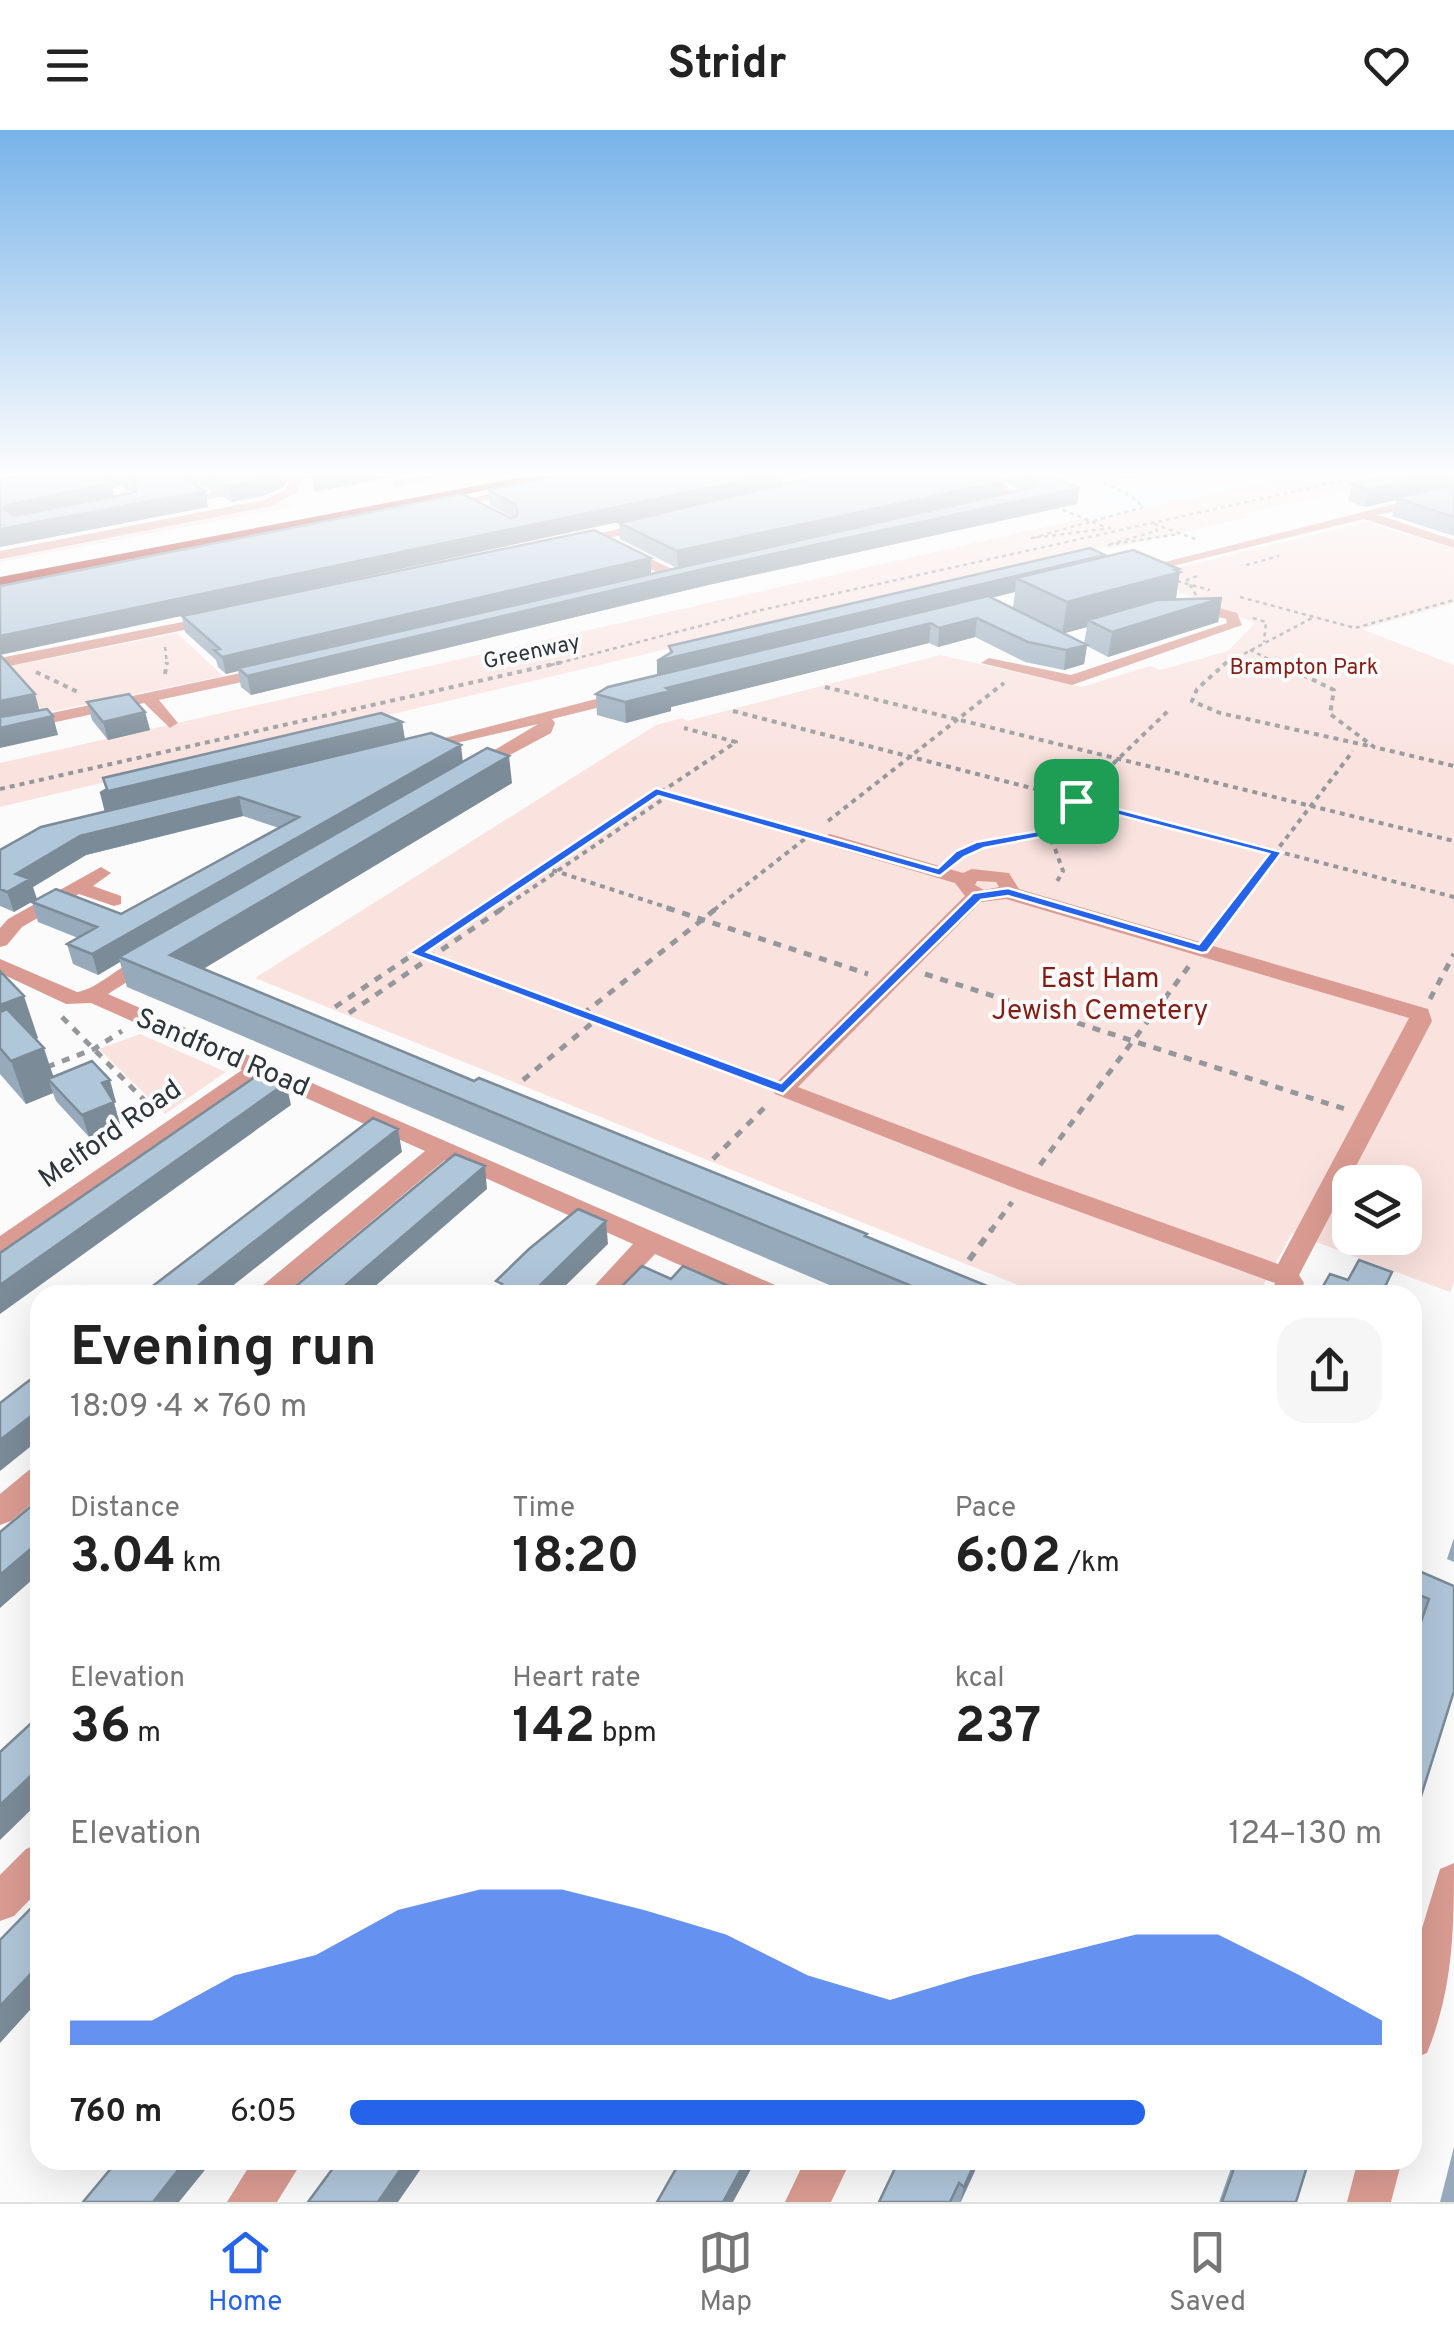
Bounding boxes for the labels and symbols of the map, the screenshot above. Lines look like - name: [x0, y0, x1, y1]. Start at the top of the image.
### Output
- street label: Greenway: [481, 630, 583, 676]
- park label: Brampton Park: [1230, 655, 1378, 682]
- pin: [1034, 759, 1119, 844]
- park label: East Ham Jewish Cemetery: [992, 962, 1208, 1030]
- street label: Sandford Road: [130, 1001, 314, 1107]
- street label: Melford Road: [33, 1073, 189, 1197]

